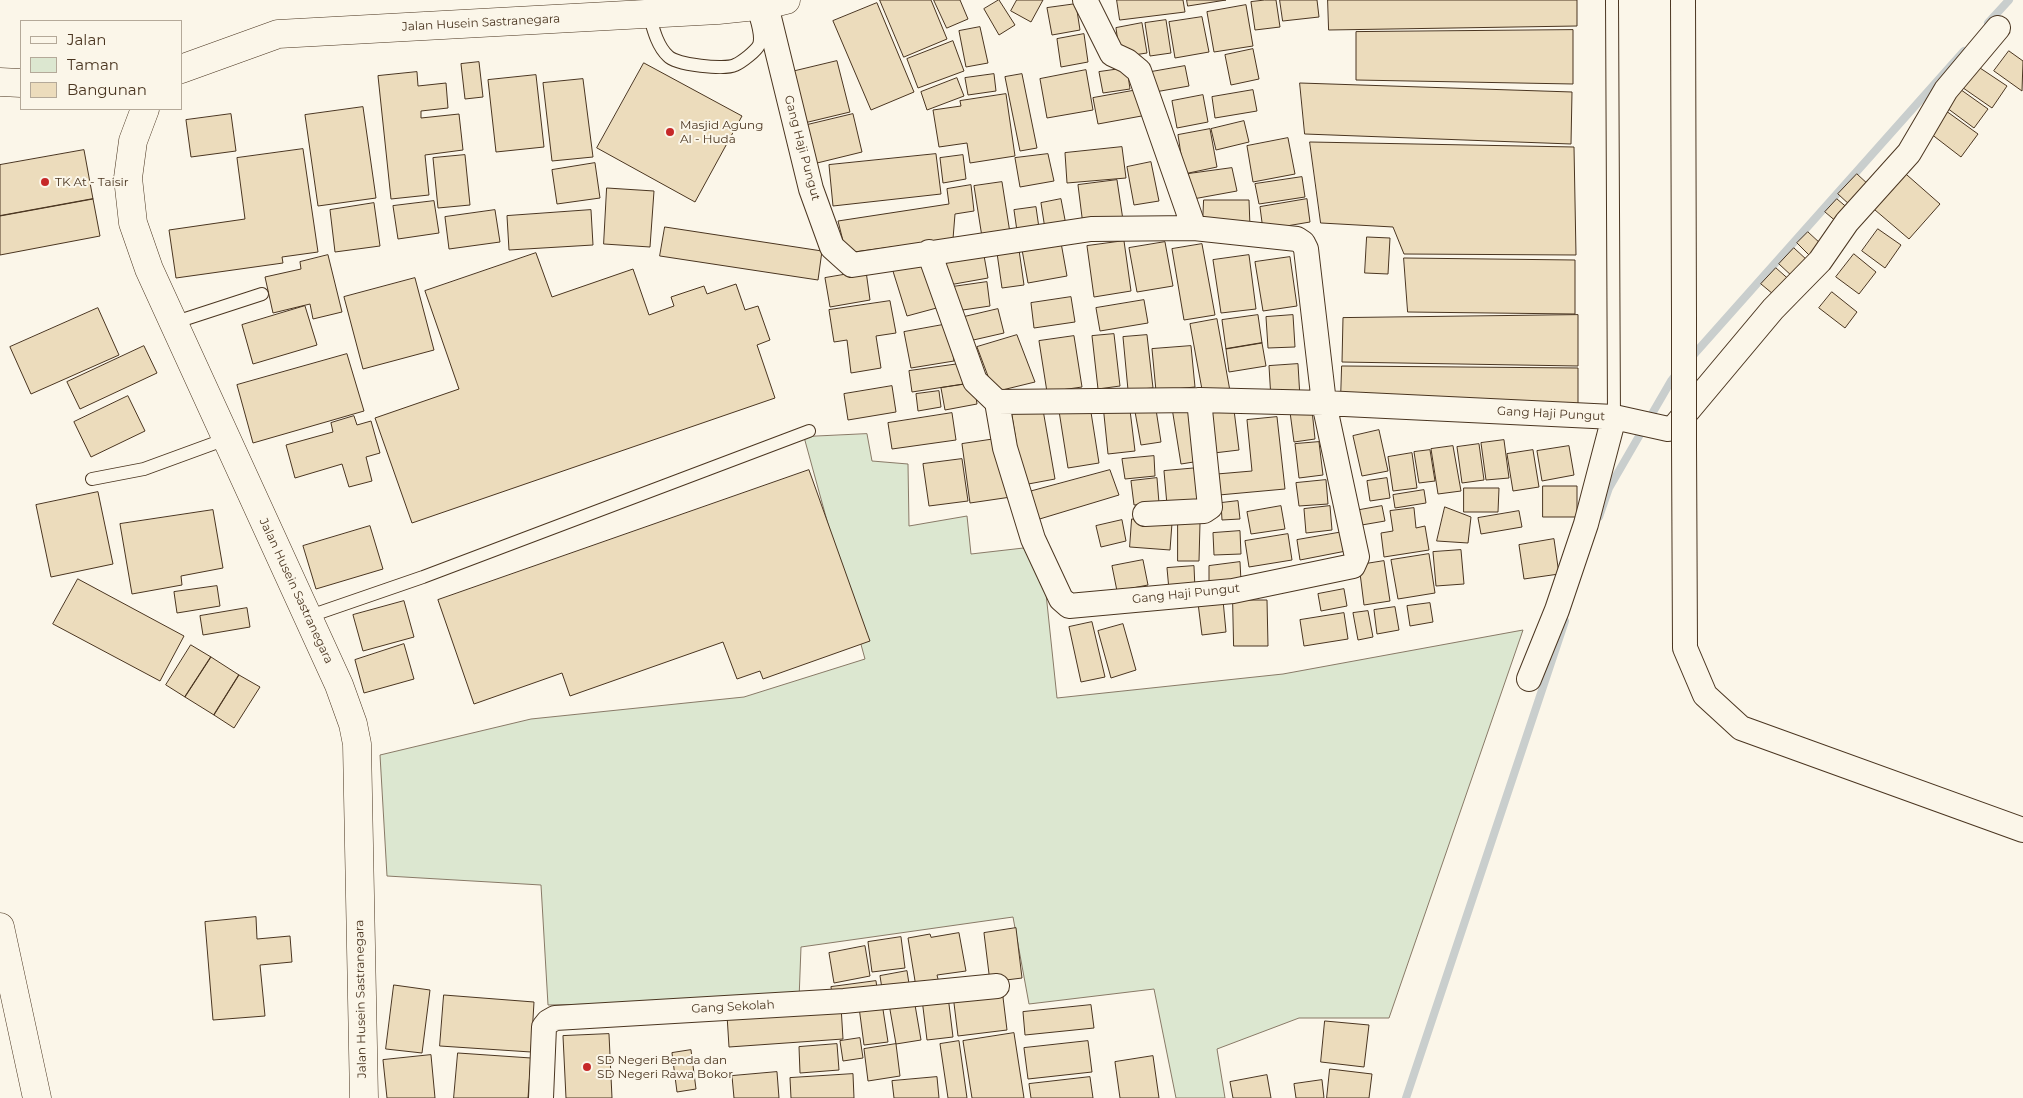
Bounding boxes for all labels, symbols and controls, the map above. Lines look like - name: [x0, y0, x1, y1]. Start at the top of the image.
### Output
- street label: Jalan Husein Sastranegara: [401, 12, 561, 34]
- legend: [20, 20, 182, 110]
- text: Jalan: [67, 30, 106, 49]
- text: Taman: [67, 55, 119, 74]
- text: Bangunan: [67, 80, 147, 99]
- street label: Gang Haji Pungut: [781, 94, 823, 202]
- place label: Masjid Agung Al - Huda: [680, 118, 763, 146]
- marker: Masjid Agung Al - Huda: [664, 126, 676, 138]
- place label: TK At - Taisir: [55, 175, 129, 189]
- marker: TK At - Taisir: [39, 176, 51, 188]
- street label: Gang Haji Pungut: [1497, 404, 1605, 424]
- street label: Jalan Husein Sastranegara: [256, 516, 336, 666]
- street label: Gang Haji Pungut: [1131, 581, 1241, 607]
- street label: Jalan Husein Sastranegara: [352, 920, 370, 1078]
- street label: Gang Sekolah: [691, 998, 775, 1016]
- place label: SD Negeri Benda dan SD Negeri Rawa Bokor: [597, 1053, 733, 1081]
- marker: SD Negeri Benda dan SD Negeri Rawa Bokor: [581, 1061, 593, 1073]

